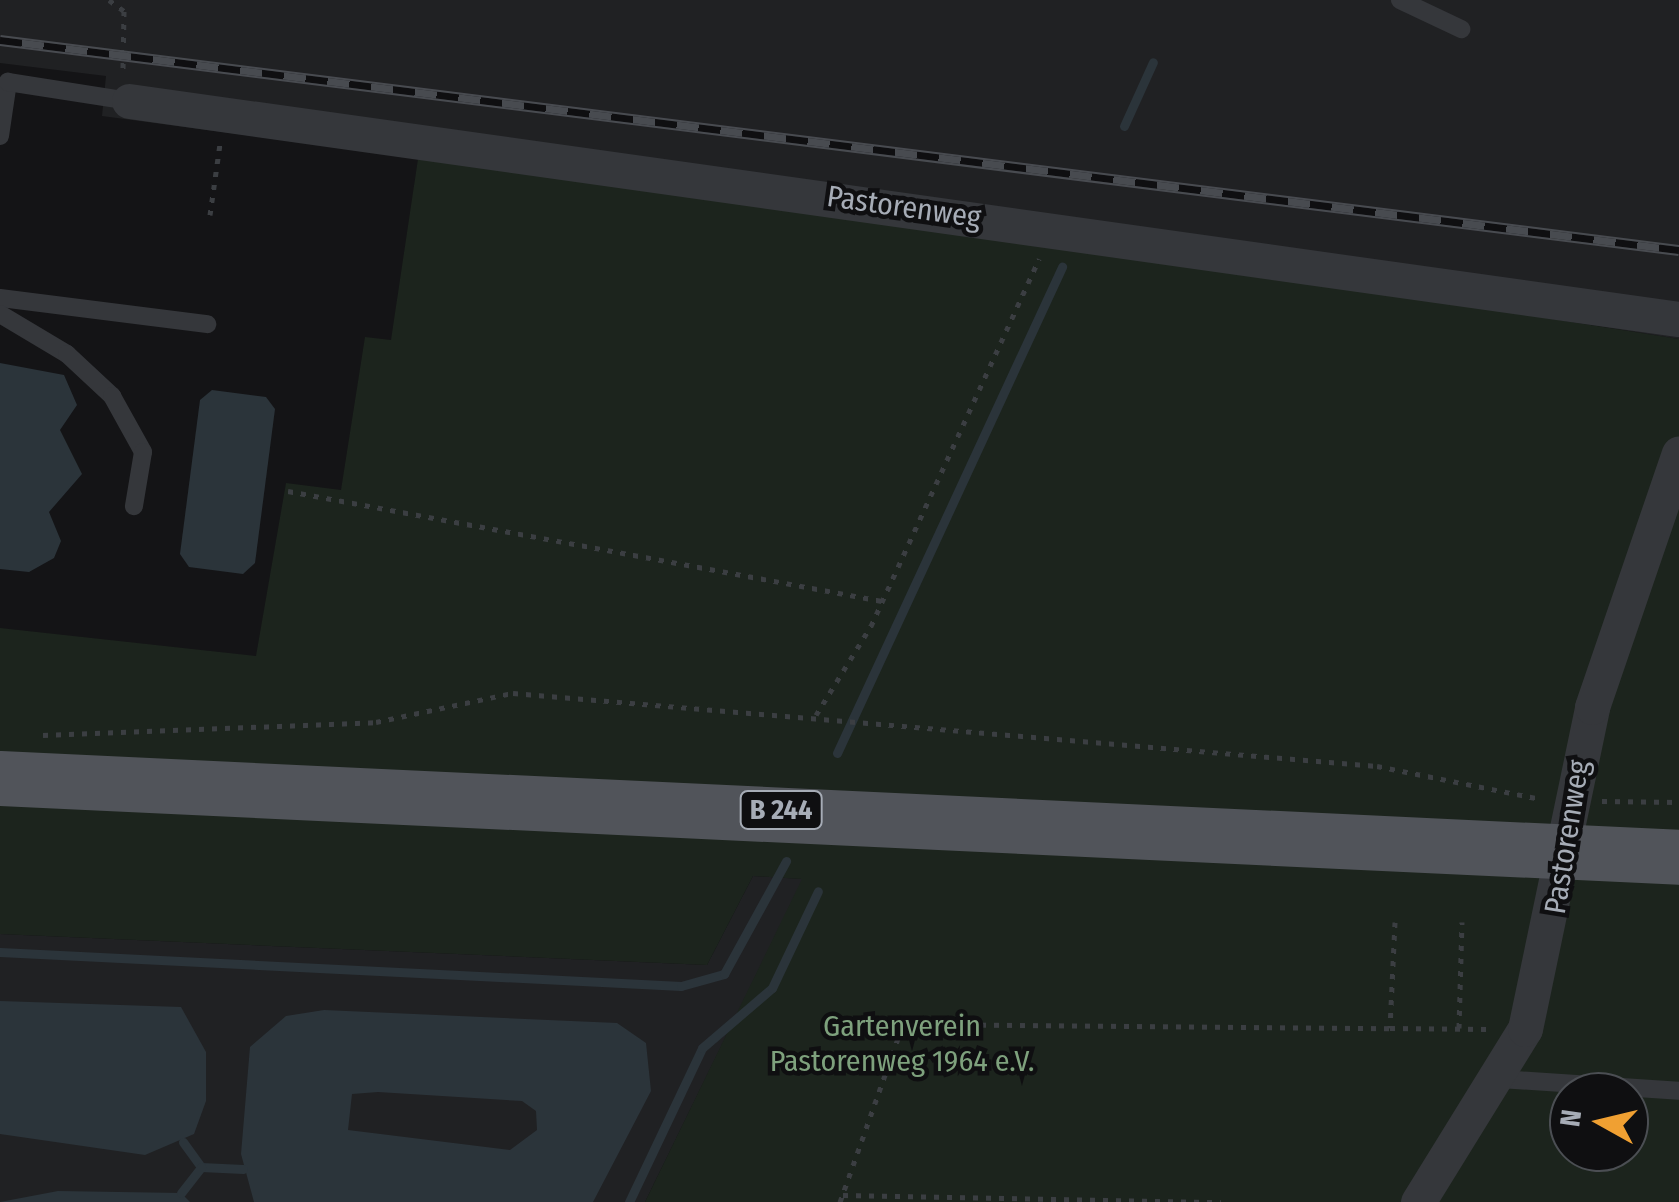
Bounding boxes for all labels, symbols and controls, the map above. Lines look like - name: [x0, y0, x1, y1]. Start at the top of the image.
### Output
- street label: Pastorenweg: [825, 178, 983, 236]
- street label: Pastorenweg: [1537, 757, 1597, 917]
- road number: B 244: [738, 787, 824, 833]
- park label: Gartenverein Pastorenweg 1964 e.V.: [770, 1008, 1034, 1078]
- north arrow: [1549, 1072, 1649, 1172]
- text: N: [1553, 1107, 1588, 1129]

